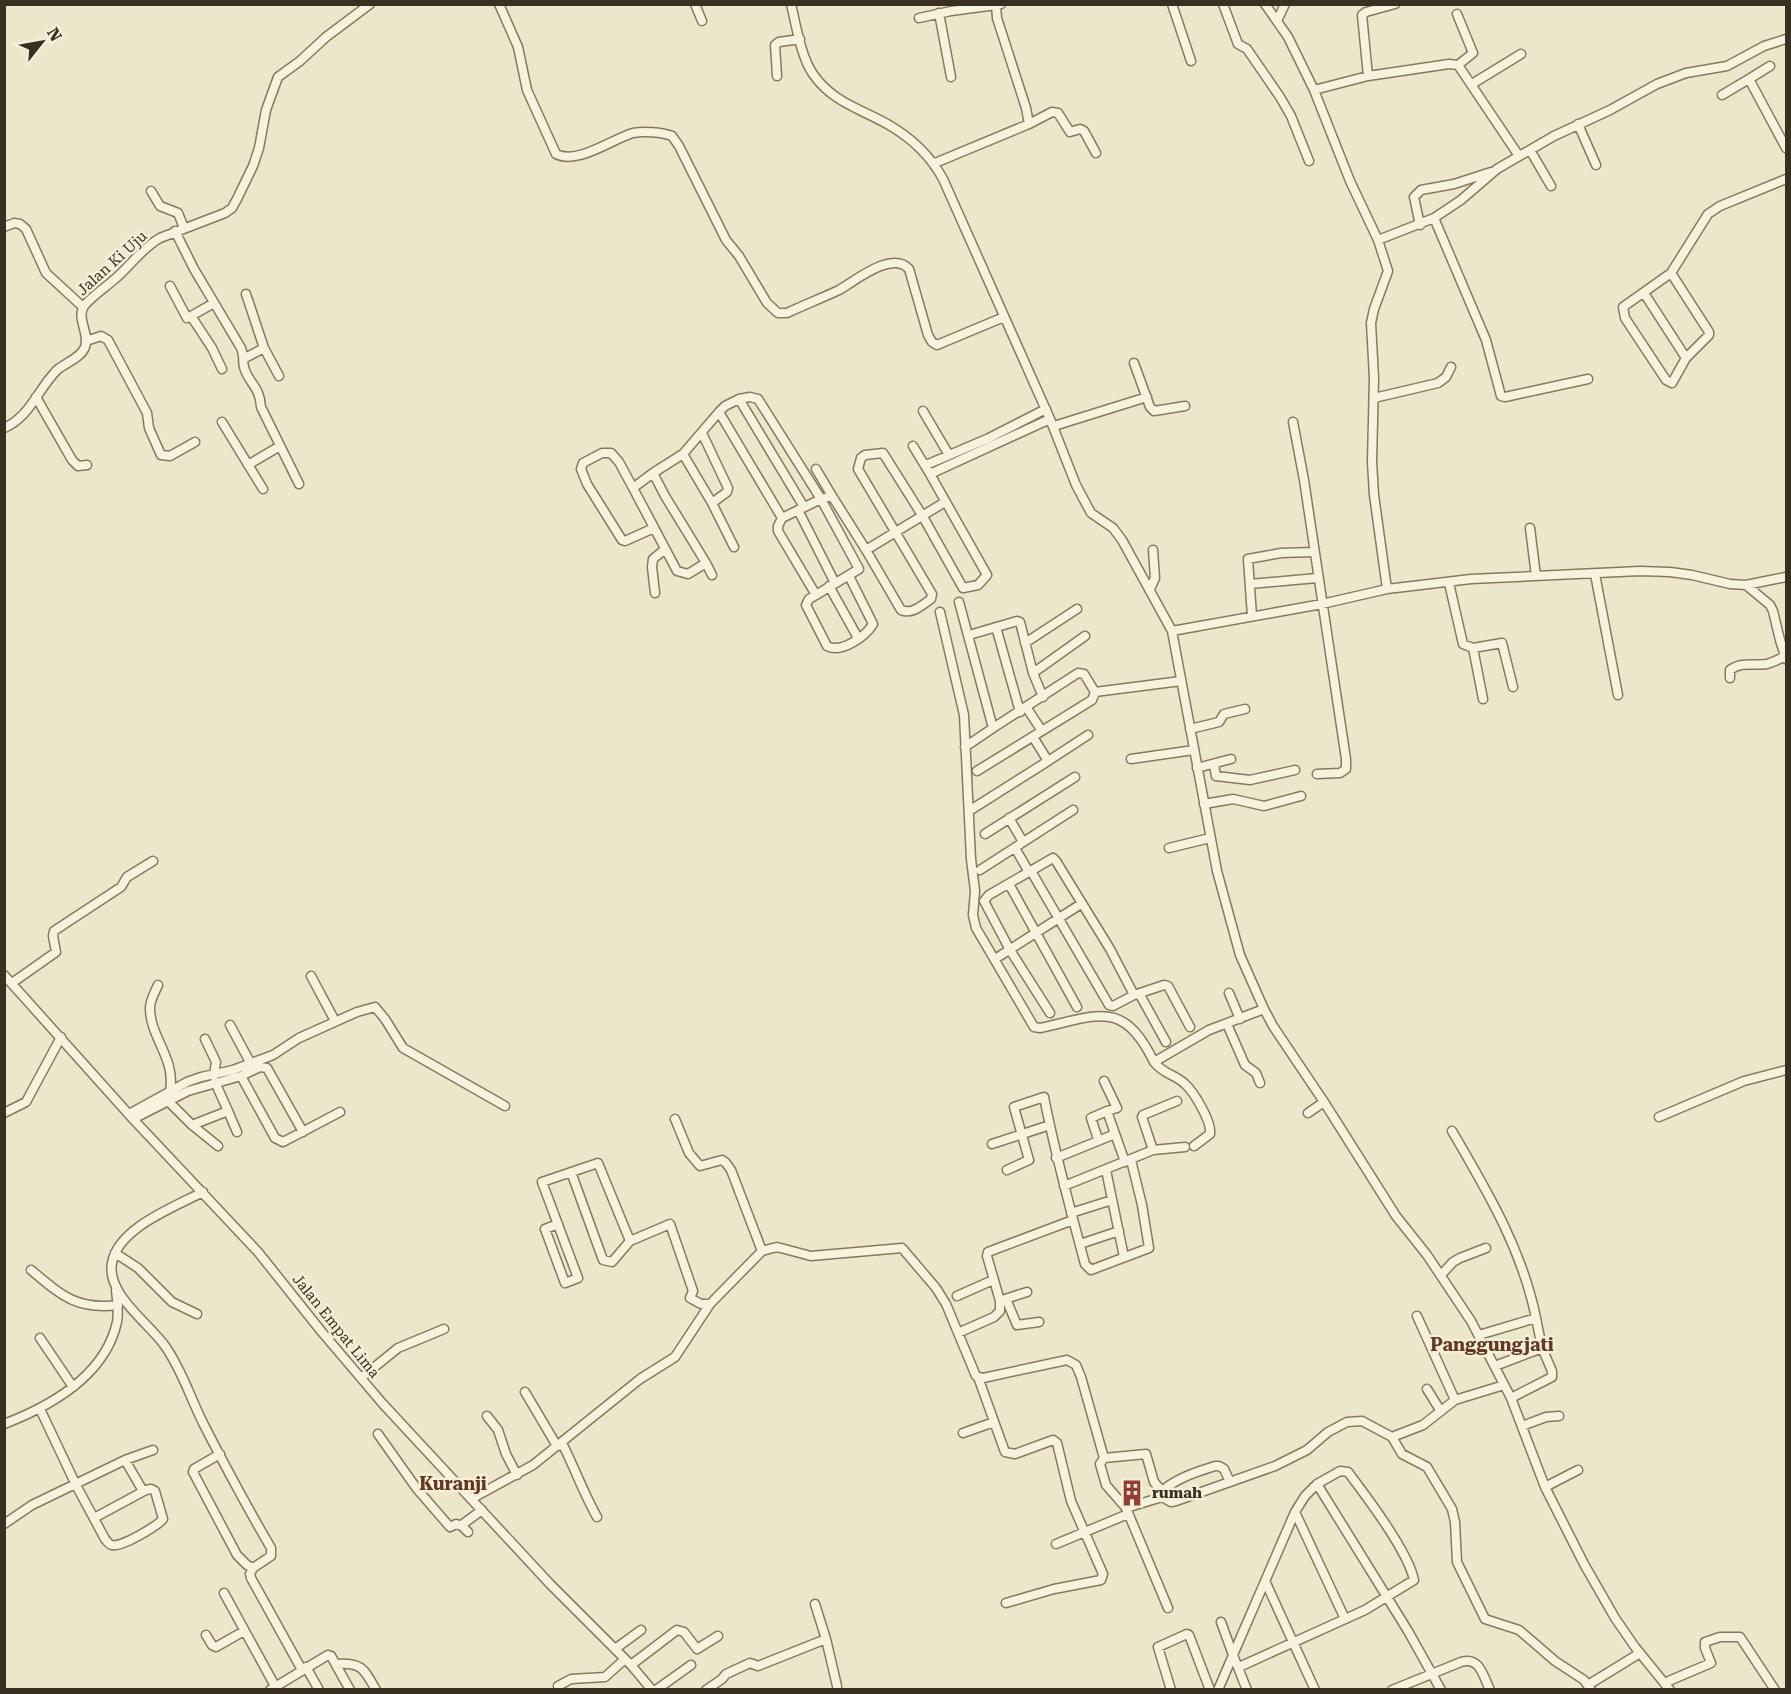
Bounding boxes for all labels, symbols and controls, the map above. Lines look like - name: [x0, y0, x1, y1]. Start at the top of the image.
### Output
- north arrow: [12, 12, 72, 72]
- text: N: [43, 24, 66, 45]
- street label: Jalan Ki Uju: [73, 226, 151, 299]
- street label: Jalan Empat Lima: [289, 1270, 383, 1382]
- district label: Panggungjati: [1430, 1334, 1554, 1355]
- district label: Kuranji: [419, 1473, 487, 1494]
- building icon: rumah: [1117, 1478, 1147, 1508]
- place label: rumah: [1152, 1484, 1202, 1502]

